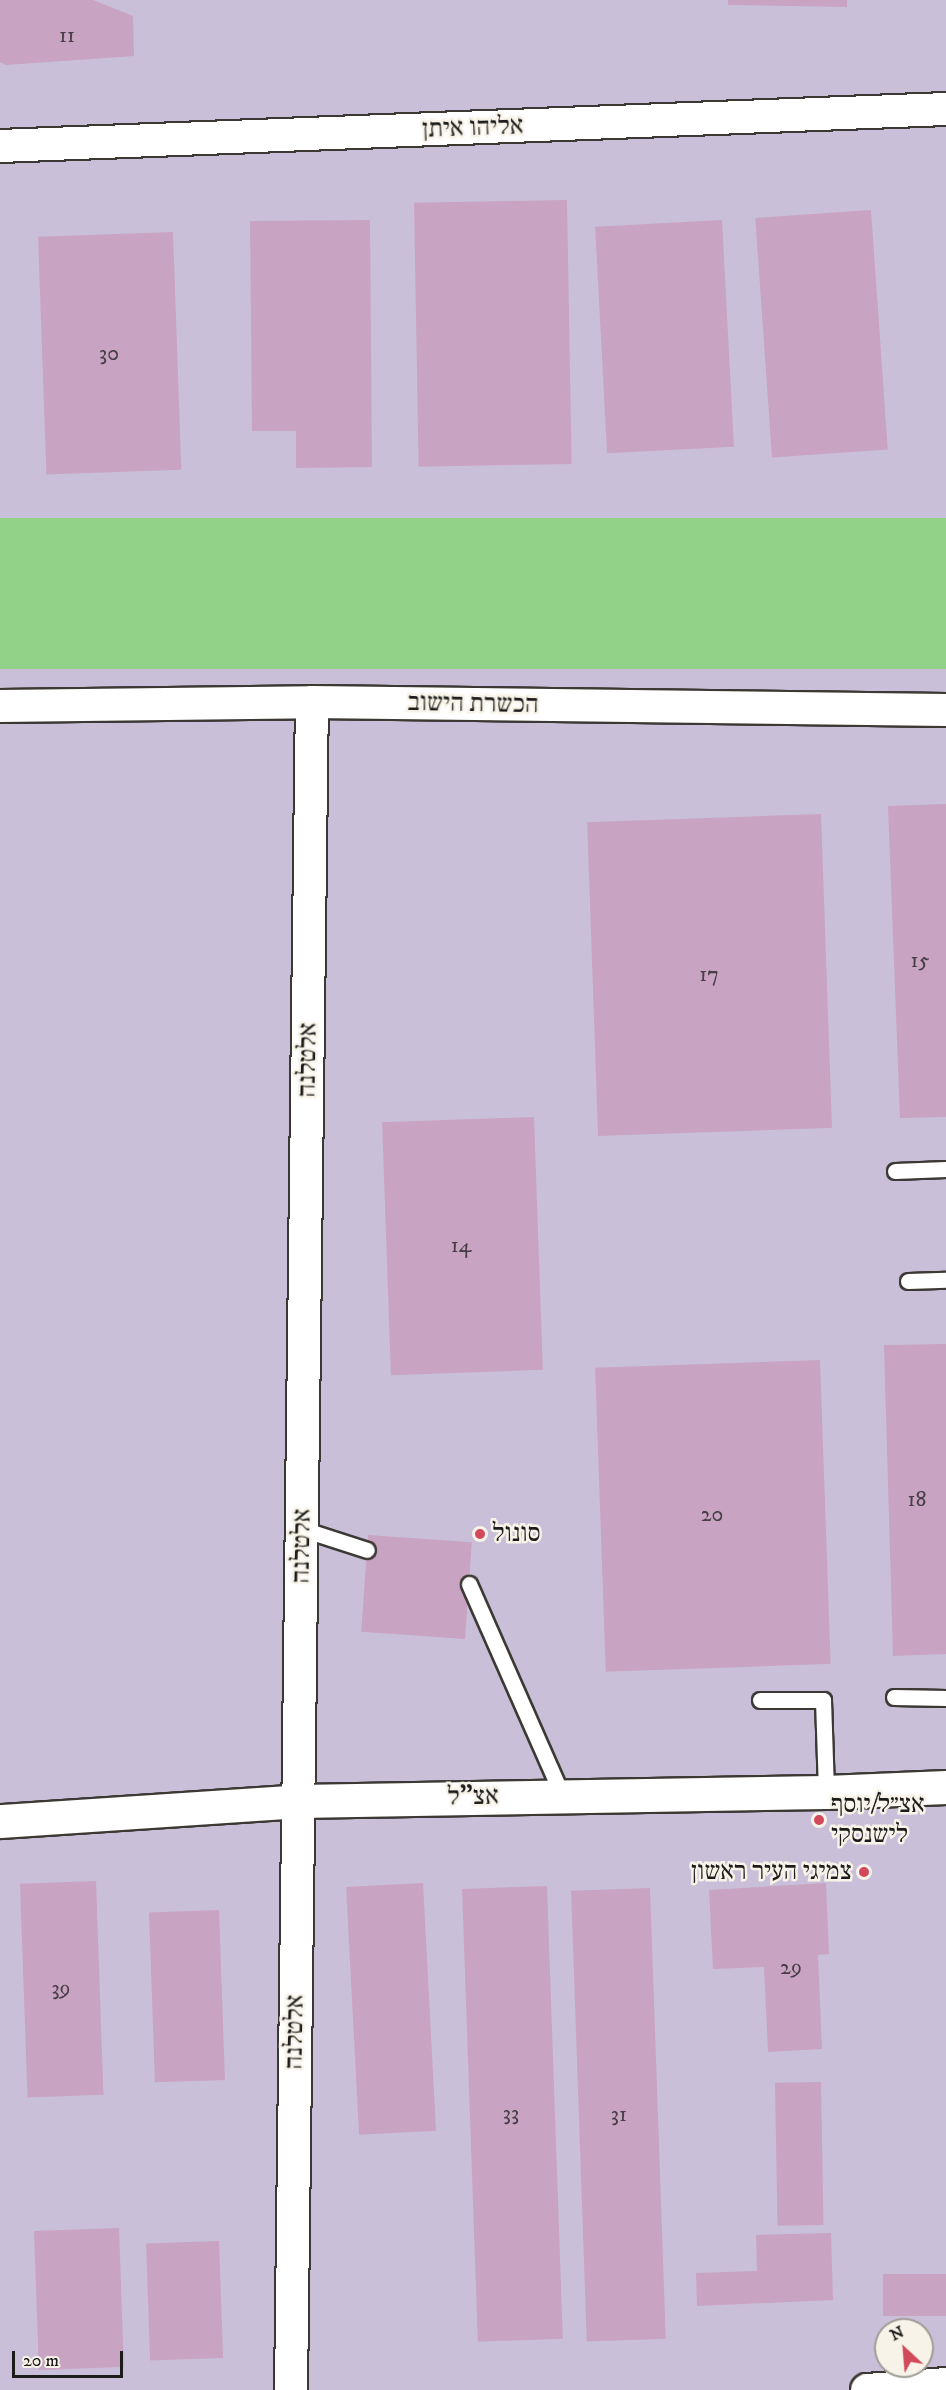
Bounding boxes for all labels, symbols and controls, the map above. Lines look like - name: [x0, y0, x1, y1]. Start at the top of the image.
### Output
- house number: 11: [59, 23, 75, 49]
- street label: אליהו איתן: [422, 111, 524, 145]
- house number: 30: [99, 341, 119, 367]
- street label: הכשרת הישוב: [407, 687, 539, 721]
- house number: 15: [911, 948, 929, 974]
- house number: 17: [699, 962, 719, 988]
- street label: אלטלנה: [292, 1022, 324, 1098]
- house number: 14: [451, 1233, 471, 1259]
- house number: 18: [907, 1487, 927, 1513]
- house number: 20: [701, 1502, 723, 1528]
- street label: אלטלנה: [286, 1508, 318, 1584]
- place label: סונול: [492, 1518, 541, 1550]
- marker: סונול: [473, 1527, 487, 1541]
- street label: אצ"ל: [447, 1781, 499, 1813]
- place label: אצ״ל/יוסף לישנסקי: [831, 1789, 925, 1850]
- marker: אצ״ל/יוסף לישנסקי: [812, 1813, 826, 1827]
- place label: צמיגי העיר ראשון: [691, 1856, 852, 1888]
- marker: צמיגי העיר ראשון: [857, 1865, 871, 1879]
- house number: 29: [780, 1955, 802, 1981]
- house number: 39: [51, 1976, 71, 2002]
- street label: אלטלנה: [279, 1994, 311, 2070]
- house number: 33: [503, 2101, 519, 2127]
- house number: 31: [611, 2102, 627, 2128]
- north arrow: [874, 2318, 934, 2378]
- text: N: [887, 2322, 907, 2345]
- scale bar: [15, 2339, 126, 2377]
- text: 20 m: [23, 2350, 59, 2372]

